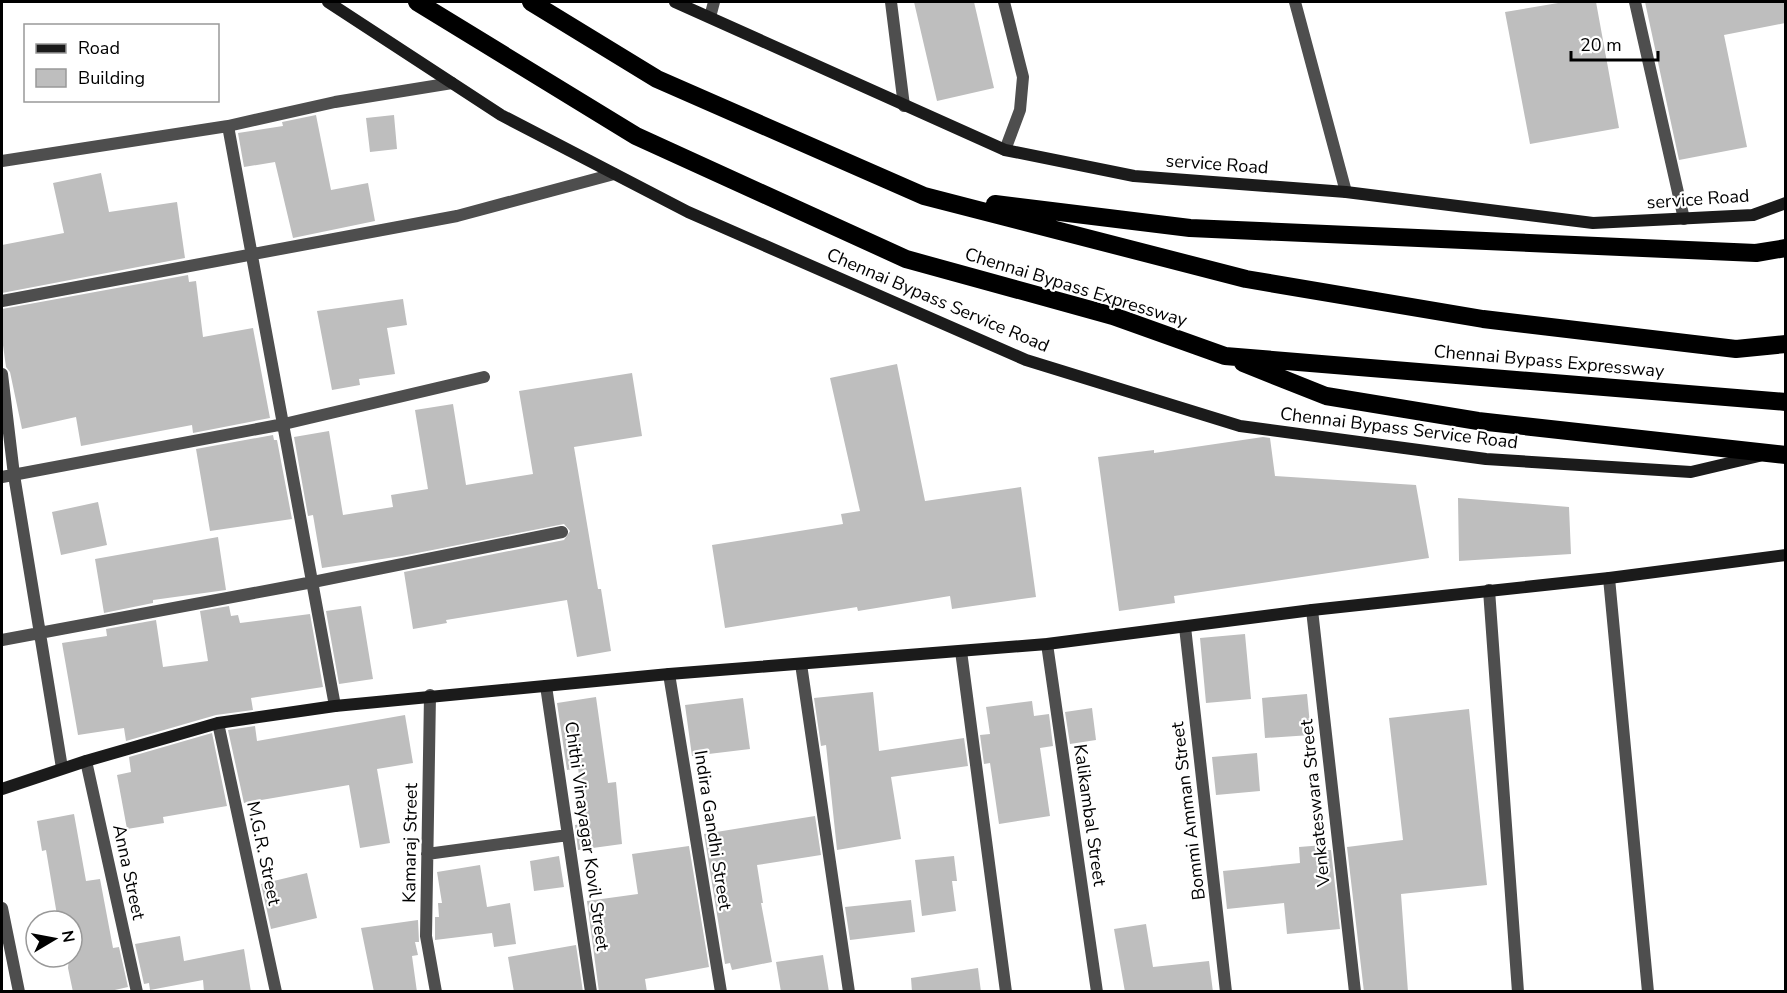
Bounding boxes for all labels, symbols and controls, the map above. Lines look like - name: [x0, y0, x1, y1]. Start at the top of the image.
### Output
- legend: [24, 24, 219, 102]
- scale bar: [1571, 24, 1658, 62]
- text: 20 m: [1580, 33, 1622, 57]
- text: Road: [78, 36, 120, 60]
- text: Building: [78, 66, 145, 90]
- street label: service Road: [1165, 148, 1269, 180]
- street label: service Road: [1646, 183, 1750, 215]
- street label: Chennai Bypass Service Road: [823, 242, 1053, 358]
- street label: Chennai Bypass Expressway: [962, 242, 1191, 332]
- street label: Chennai Bypass Expressway: [1433, 339, 1666, 383]
- street label: Chennai Bypass Service Road: [1279, 402, 1519, 454]
- street label: Venkateswara Street: [1294, 718, 1336, 889]
- street label: Chithi Vinayagar Kovil Street: [559, 720, 615, 953]
- street label: Bommi Amman Street: [1165, 720, 1211, 901]
- street label: Kalikambal Street: [1068, 742, 1112, 888]
- street label: Indira Gandhi Street: [689, 748, 738, 912]
- street label: Kamaraj Street: [397, 782, 423, 903]
- street label: M.G.R. Street: [241, 799, 287, 908]
- street label: Anna Street: [107, 822, 151, 923]
- north arrow: [24, 909, 84, 969]
- text: N: [56, 929, 80, 944]

